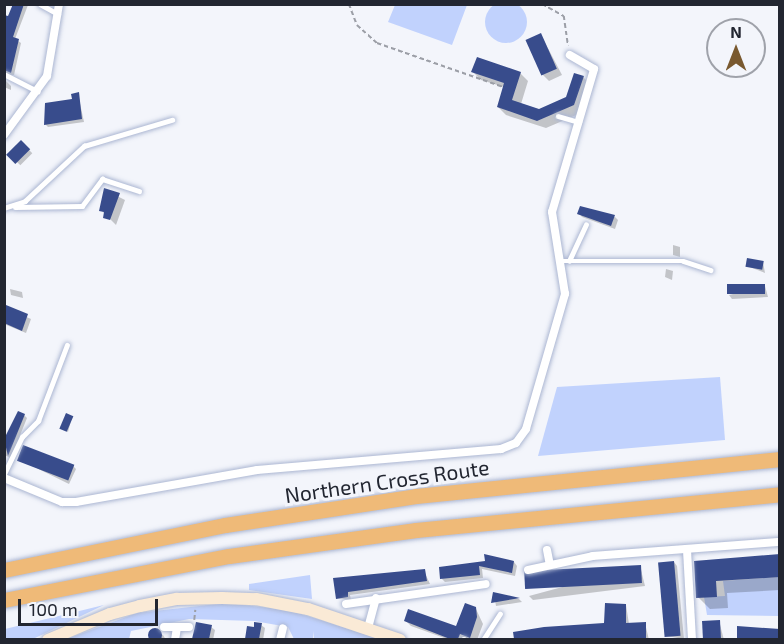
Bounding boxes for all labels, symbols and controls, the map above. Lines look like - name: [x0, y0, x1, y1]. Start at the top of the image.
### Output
- north arrow: [706, 18, 766, 78]
- text: N: [730, 22, 742, 41]
- street label: Northern Cross Route: [283, 454, 491, 508]
- scale bar: [21, 587, 160, 625]
- text: 100 m: [29, 598, 78, 620]

